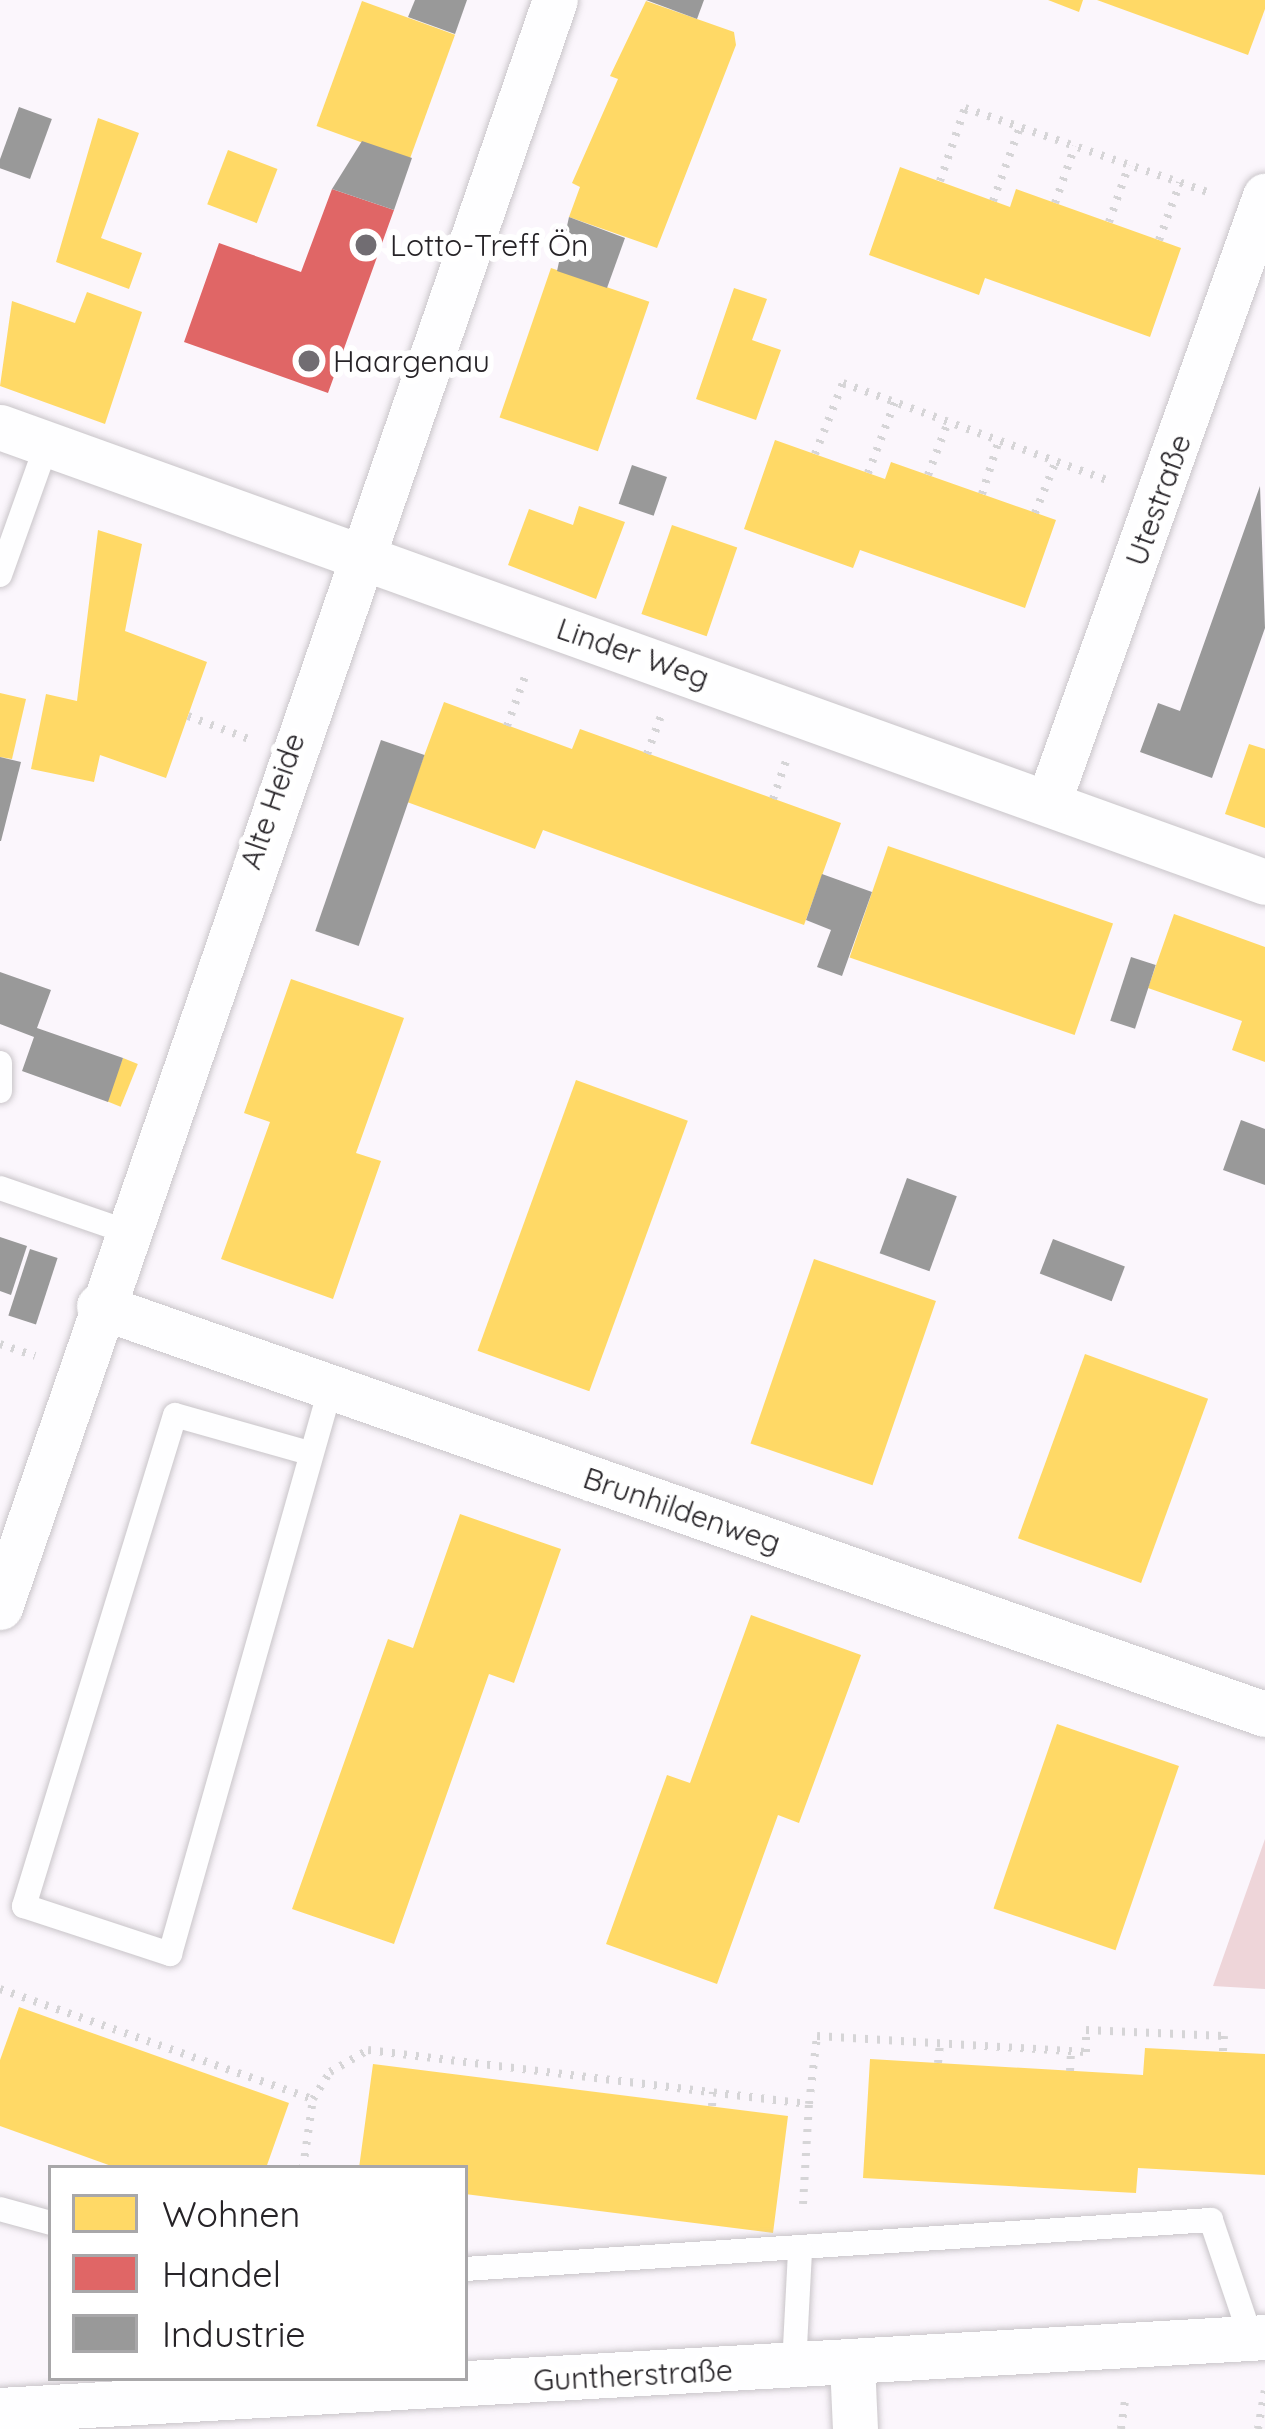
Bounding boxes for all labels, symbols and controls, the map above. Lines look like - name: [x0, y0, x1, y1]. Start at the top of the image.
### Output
- place label: Lotto-Treff Ön: [390, 227, 588, 263]
- marker: Lotto-Treff Ön: [353, 232, 379, 258]
- place label: Haargenau: [333, 343, 490, 379]
- marker: Haargenau: [296, 348, 322, 374]
- street label: Utestraße: [1118, 429, 1198, 571]
- street label: Linder Weg: [552, 610, 714, 696]
- street label: Alte Heide: [232, 728, 312, 874]
- street label: Brunhildenweg: [579, 1459, 785, 1561]
- legend: [48, 2165, 468, 2381]
- text: Wohnen: [162, 2191, 300, 2236]
- text: Handel: [162, 2251, 281, 2296]
- text: Industrie: [162, 2311, 306, 2356]
- street label: Guntherstraße: [532, 2352, 734, 2398]

